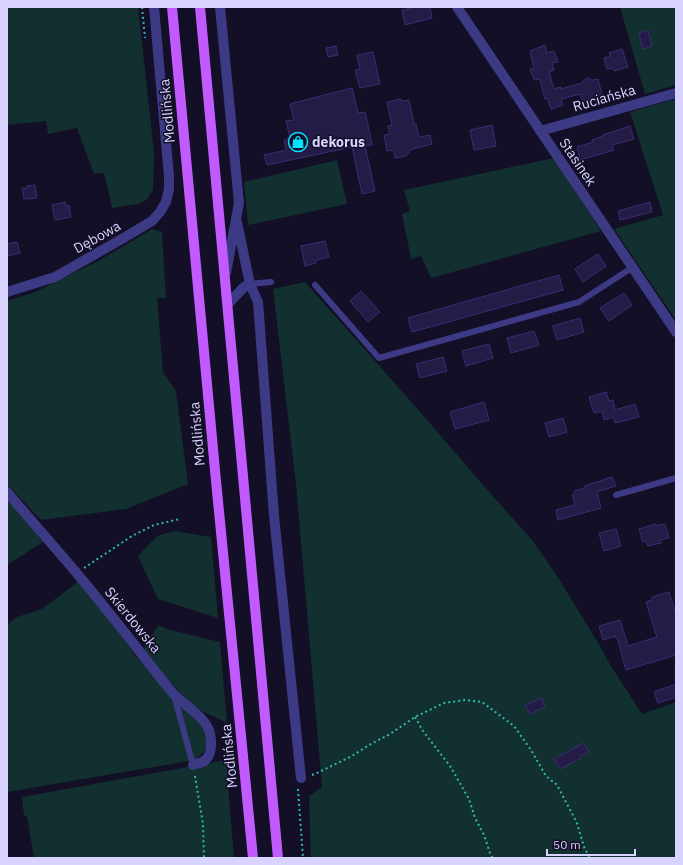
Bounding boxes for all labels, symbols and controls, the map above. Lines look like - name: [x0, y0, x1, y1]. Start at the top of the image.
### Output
- street label: Modlińska: [155, 78, 179, 144]
- street label: Ruciańska: [571, 80, 638, 116]
- shop icon: dekorus: [287, 131, 309, 153]
- place label: dekorus: [312, 133, 365, 151]
- street label: Stasinek: [555, 135, 601, 190]
- street label: Dębowa: [70, 216, 124, 257]
- street label: Modlińska: [185, 401, 209, 467]
- street label: Skierdowska: [101, 583, 165, 657]
- street label: Modlińska: [217, 723, 241, 789]
- scale bar: [547, 831, 635, 857]
- text: 50 m: [553, 837, 581, 852]

